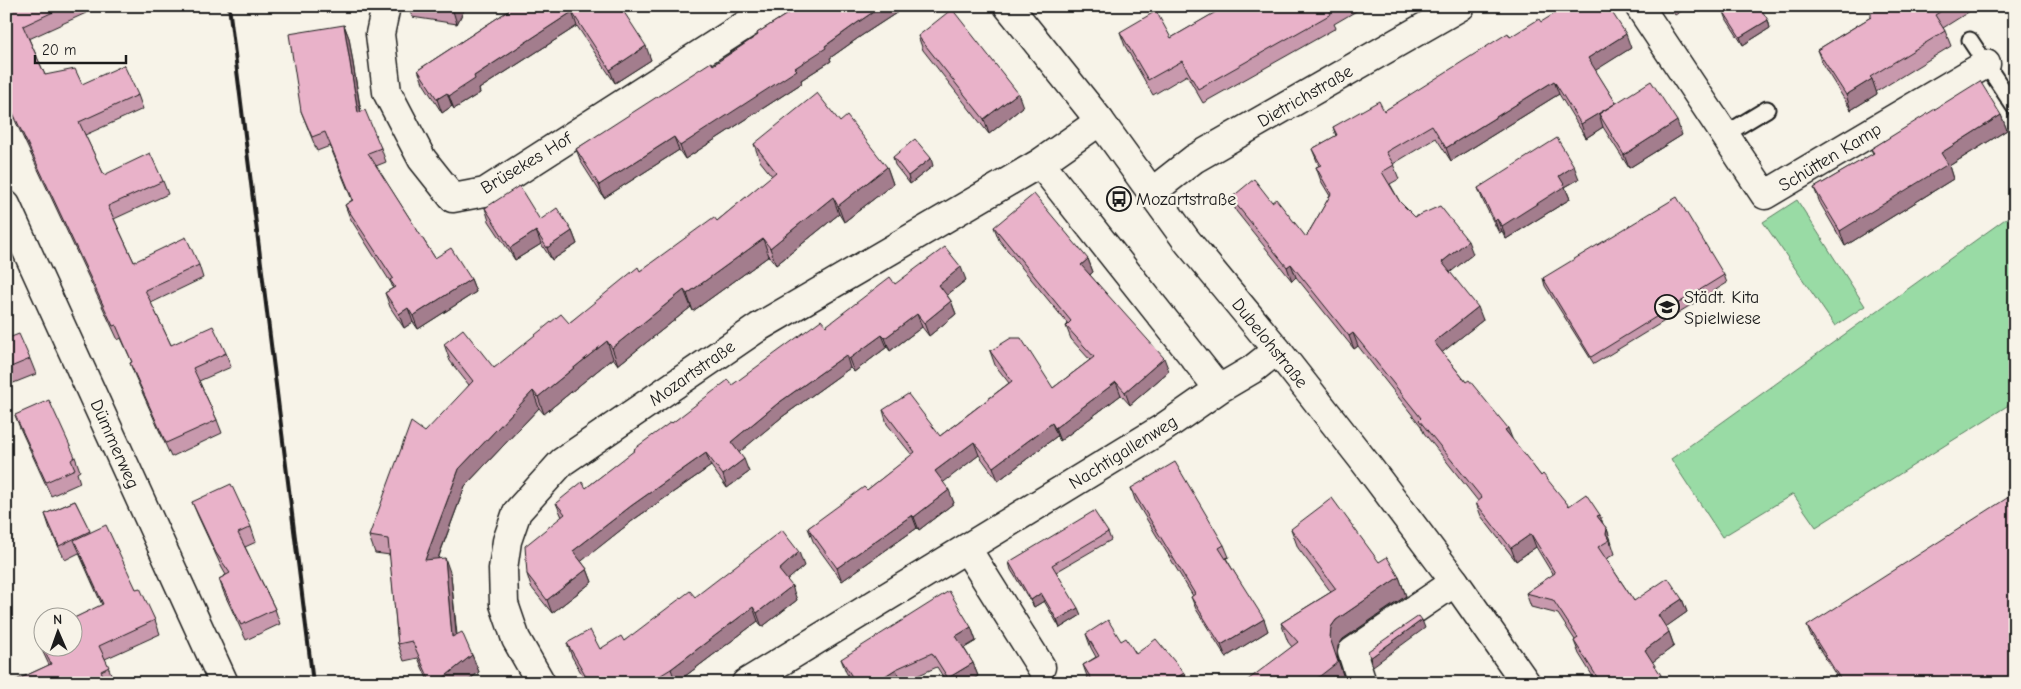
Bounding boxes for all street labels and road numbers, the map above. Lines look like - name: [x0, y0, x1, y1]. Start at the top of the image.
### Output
- street label: Dietrichstraße: [1254, 61, 1357, 132]
- street label: Schütten Kamp: [1775, 119, 1885, 196]
- street label: Brüsekes Hof: [477, 128, 576, 199]
- street label: Dubelohstraße: [1227, 294, 1312, 392]
- street label: Mozartstraße: [645, 336, 739, 411]
- street label: Dümmerweg: [86, 396, 144, 492]
- street label: Nachtigallenweg: [1065, 411, 1181, 494]

